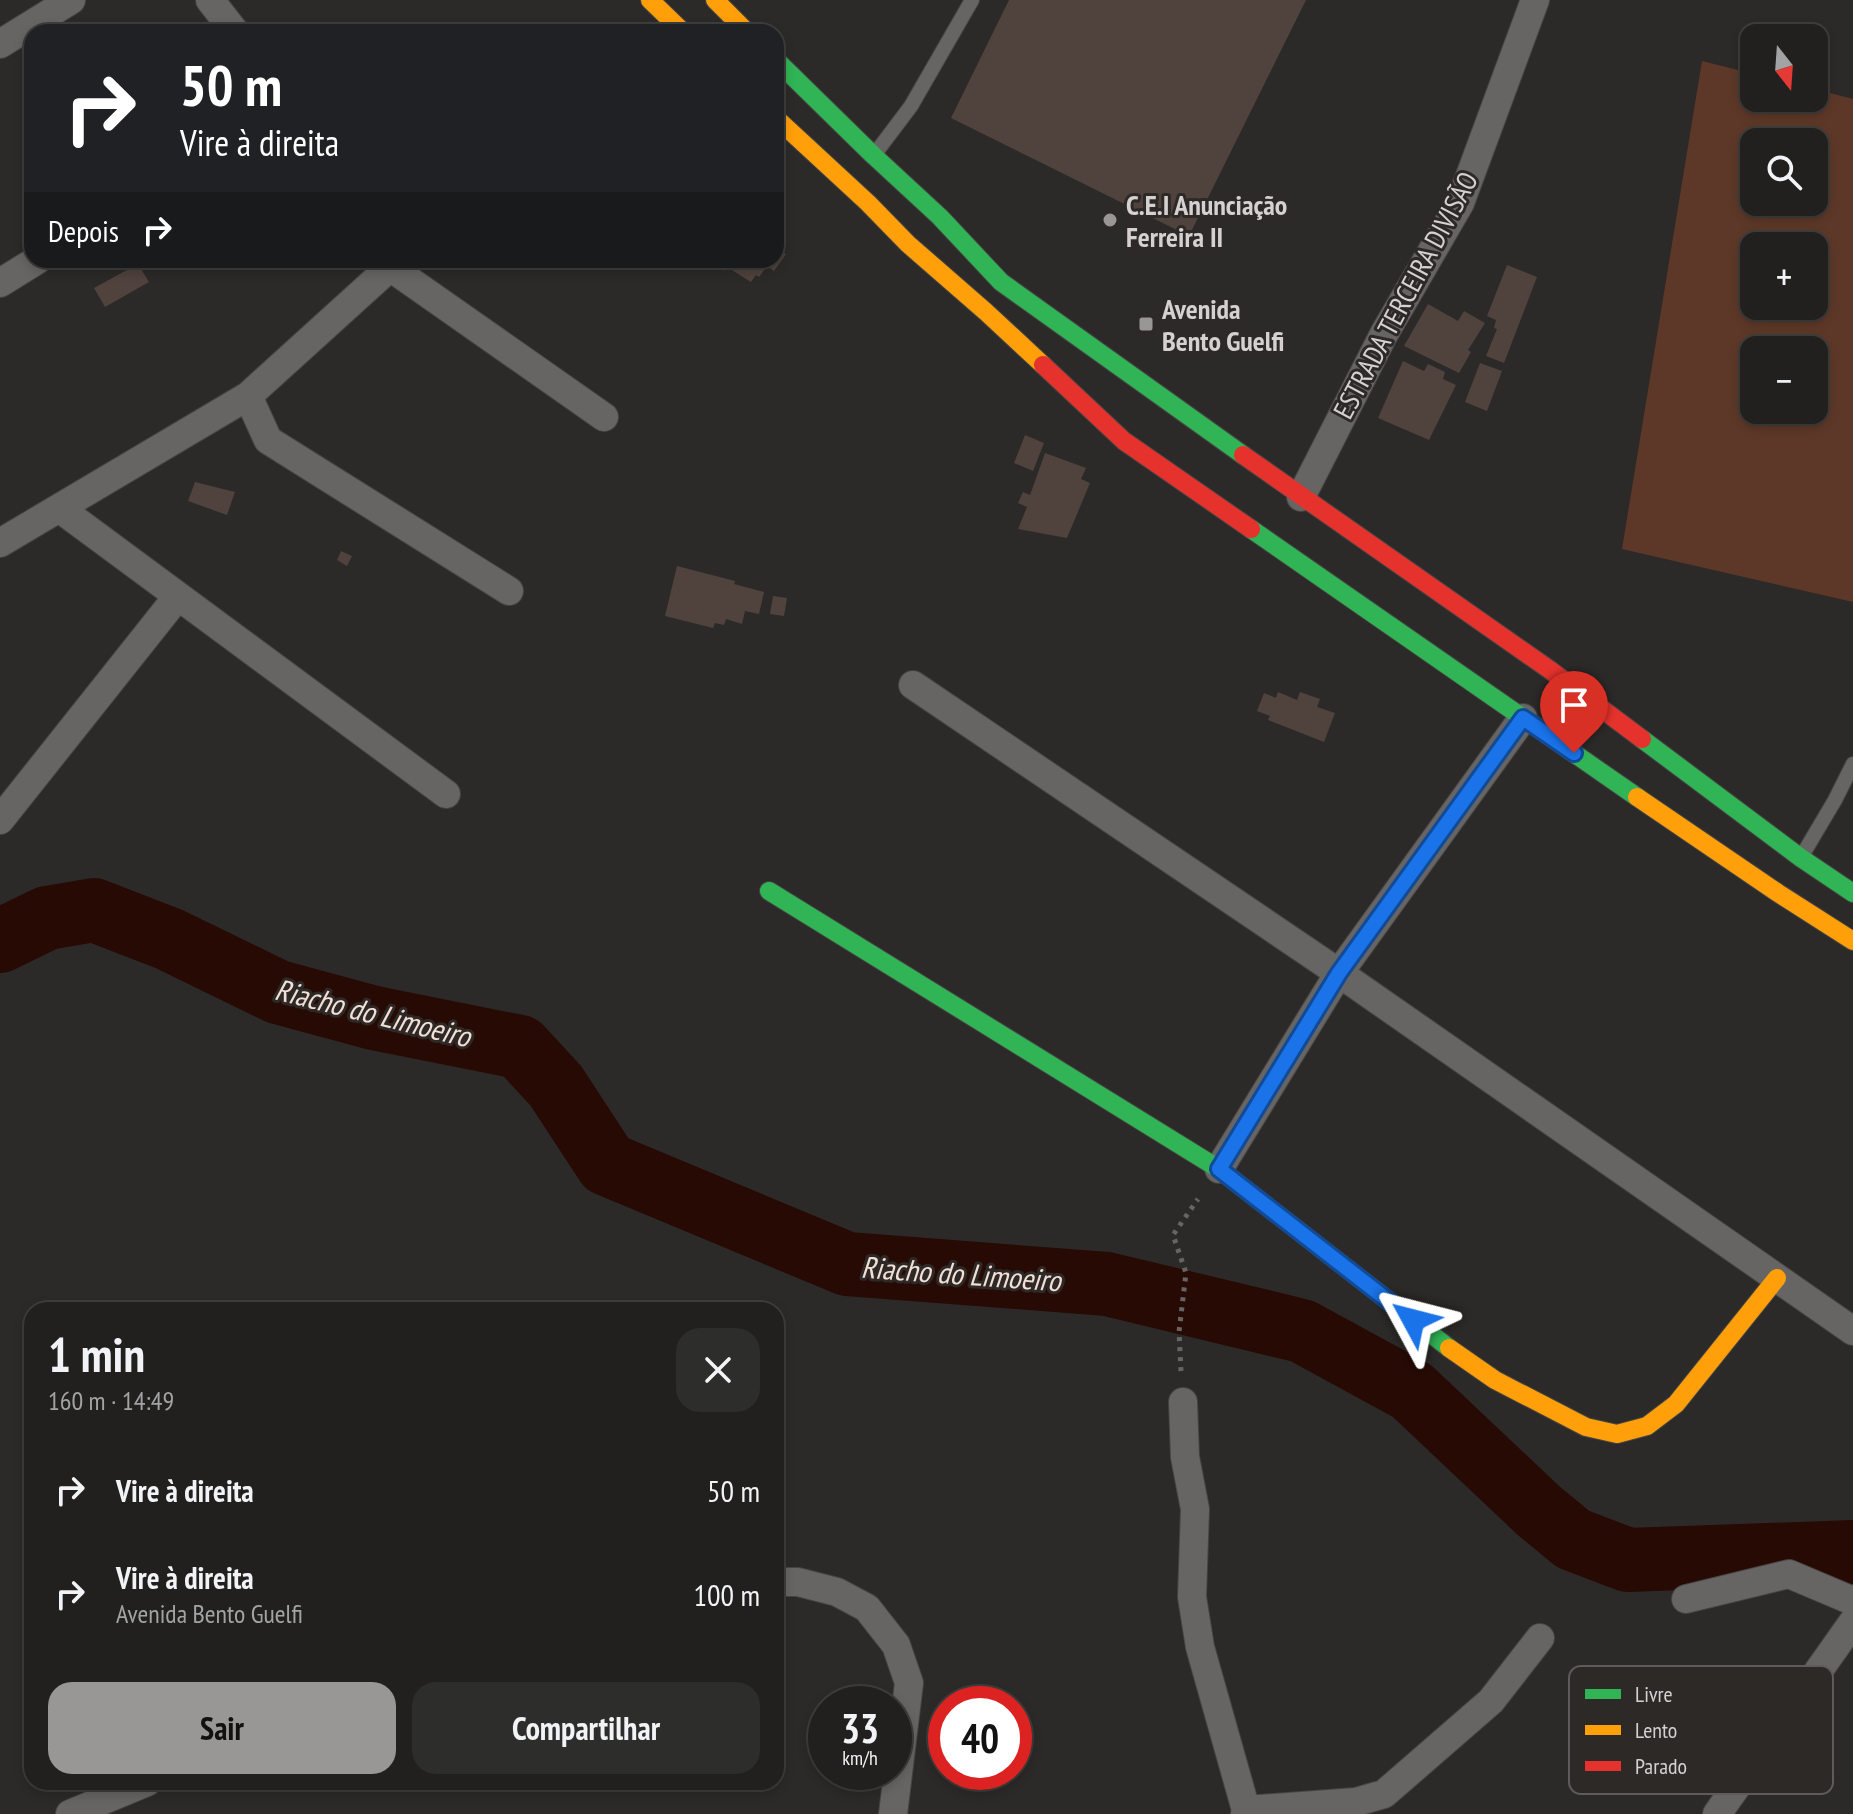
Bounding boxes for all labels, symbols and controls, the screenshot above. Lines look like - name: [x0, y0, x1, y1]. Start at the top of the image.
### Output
- north arrow: [1740, 24, 1828, 112]
- map controls: [1740, 24, 1828, 424]
- text: 50 m: [180, 49, 282, 121]
- icon: right: [48, 56, 152, 160]
- text: Vire à direita: [180, 119, 339, 166]
- button: search: [1740, 128, 1828, 216]
- street label: ESTRADA TERCEIRA DIVISÃO: [1324, 165, 1486, 425]
- place label: C.E.I Anunciação Ferreira II: [1126, 186, 1287, 255]
- icon: right: [135, 208, 179, 252]
- text: Depois: [48, 211, 119, 250]
- marker: C.E.I Anunciação Ferreira II: [1101, 211, 1119, 229]
- button: +: [1740, 232, 1828, 320]
- place label: Avenida Bento Guelfi: [1161, 290, 1285, 359]
- marker: Avenida Bento Guelfi: [1137, 315, 1155, 333]
- button: −: [1740, 336, 1828, 424]
- pin: [1540, 671, 1608, 753]
- icon: arrive: [1552, 683, 1596, 727]
- water label: Riacho do Limoeiro: [271, 969, 477, 1056]
- water label: Riacho do Limoeiro: [860, 1247, 1064, 1300]
- position arrow: [1371, 1278, 1455, 1362]
- text: 1 min: [48, 1323, 145, 1385]
- button: close: [676, 1328, 760, 1412]
- text: 160 m · 14:49: [48, 1384, 174, 1417]
- icon: right: [48, 1468, 92, 1512]
- text: Vire à direita: [116, 1471, 254, 1510]
- text: 50 m: [707, 1471, 760, 1510]
- text: Vire à direita: [116, 1558, 254, 1597]
- icon: right: [48, 1572, 92, 1616]
- text: 100 m: [694, 1575, 760, 1614]
- text: Avenida Bento Guelfi: [116, 1597, 303, 1630]
- legend: [1569, 1666, 1833, 1794]
- text: Livre: [1635, 1680, 1673, 1708]
- button: Sair: [48, 1682, 396, 1774]
- button: Compartilhar: [412, 1682, 760, 1774]
- speed limit sign: 40: [928, 1686, 1032, 1790]
- text: 33: [841, 1702, 879, 1754]
- text: Lento: [1635, 1716, 1677, 1744]
- text: km/h: [842, 1745, 878, 1771]
- text: Parado: [1635, 1752, 1687, 1780]

